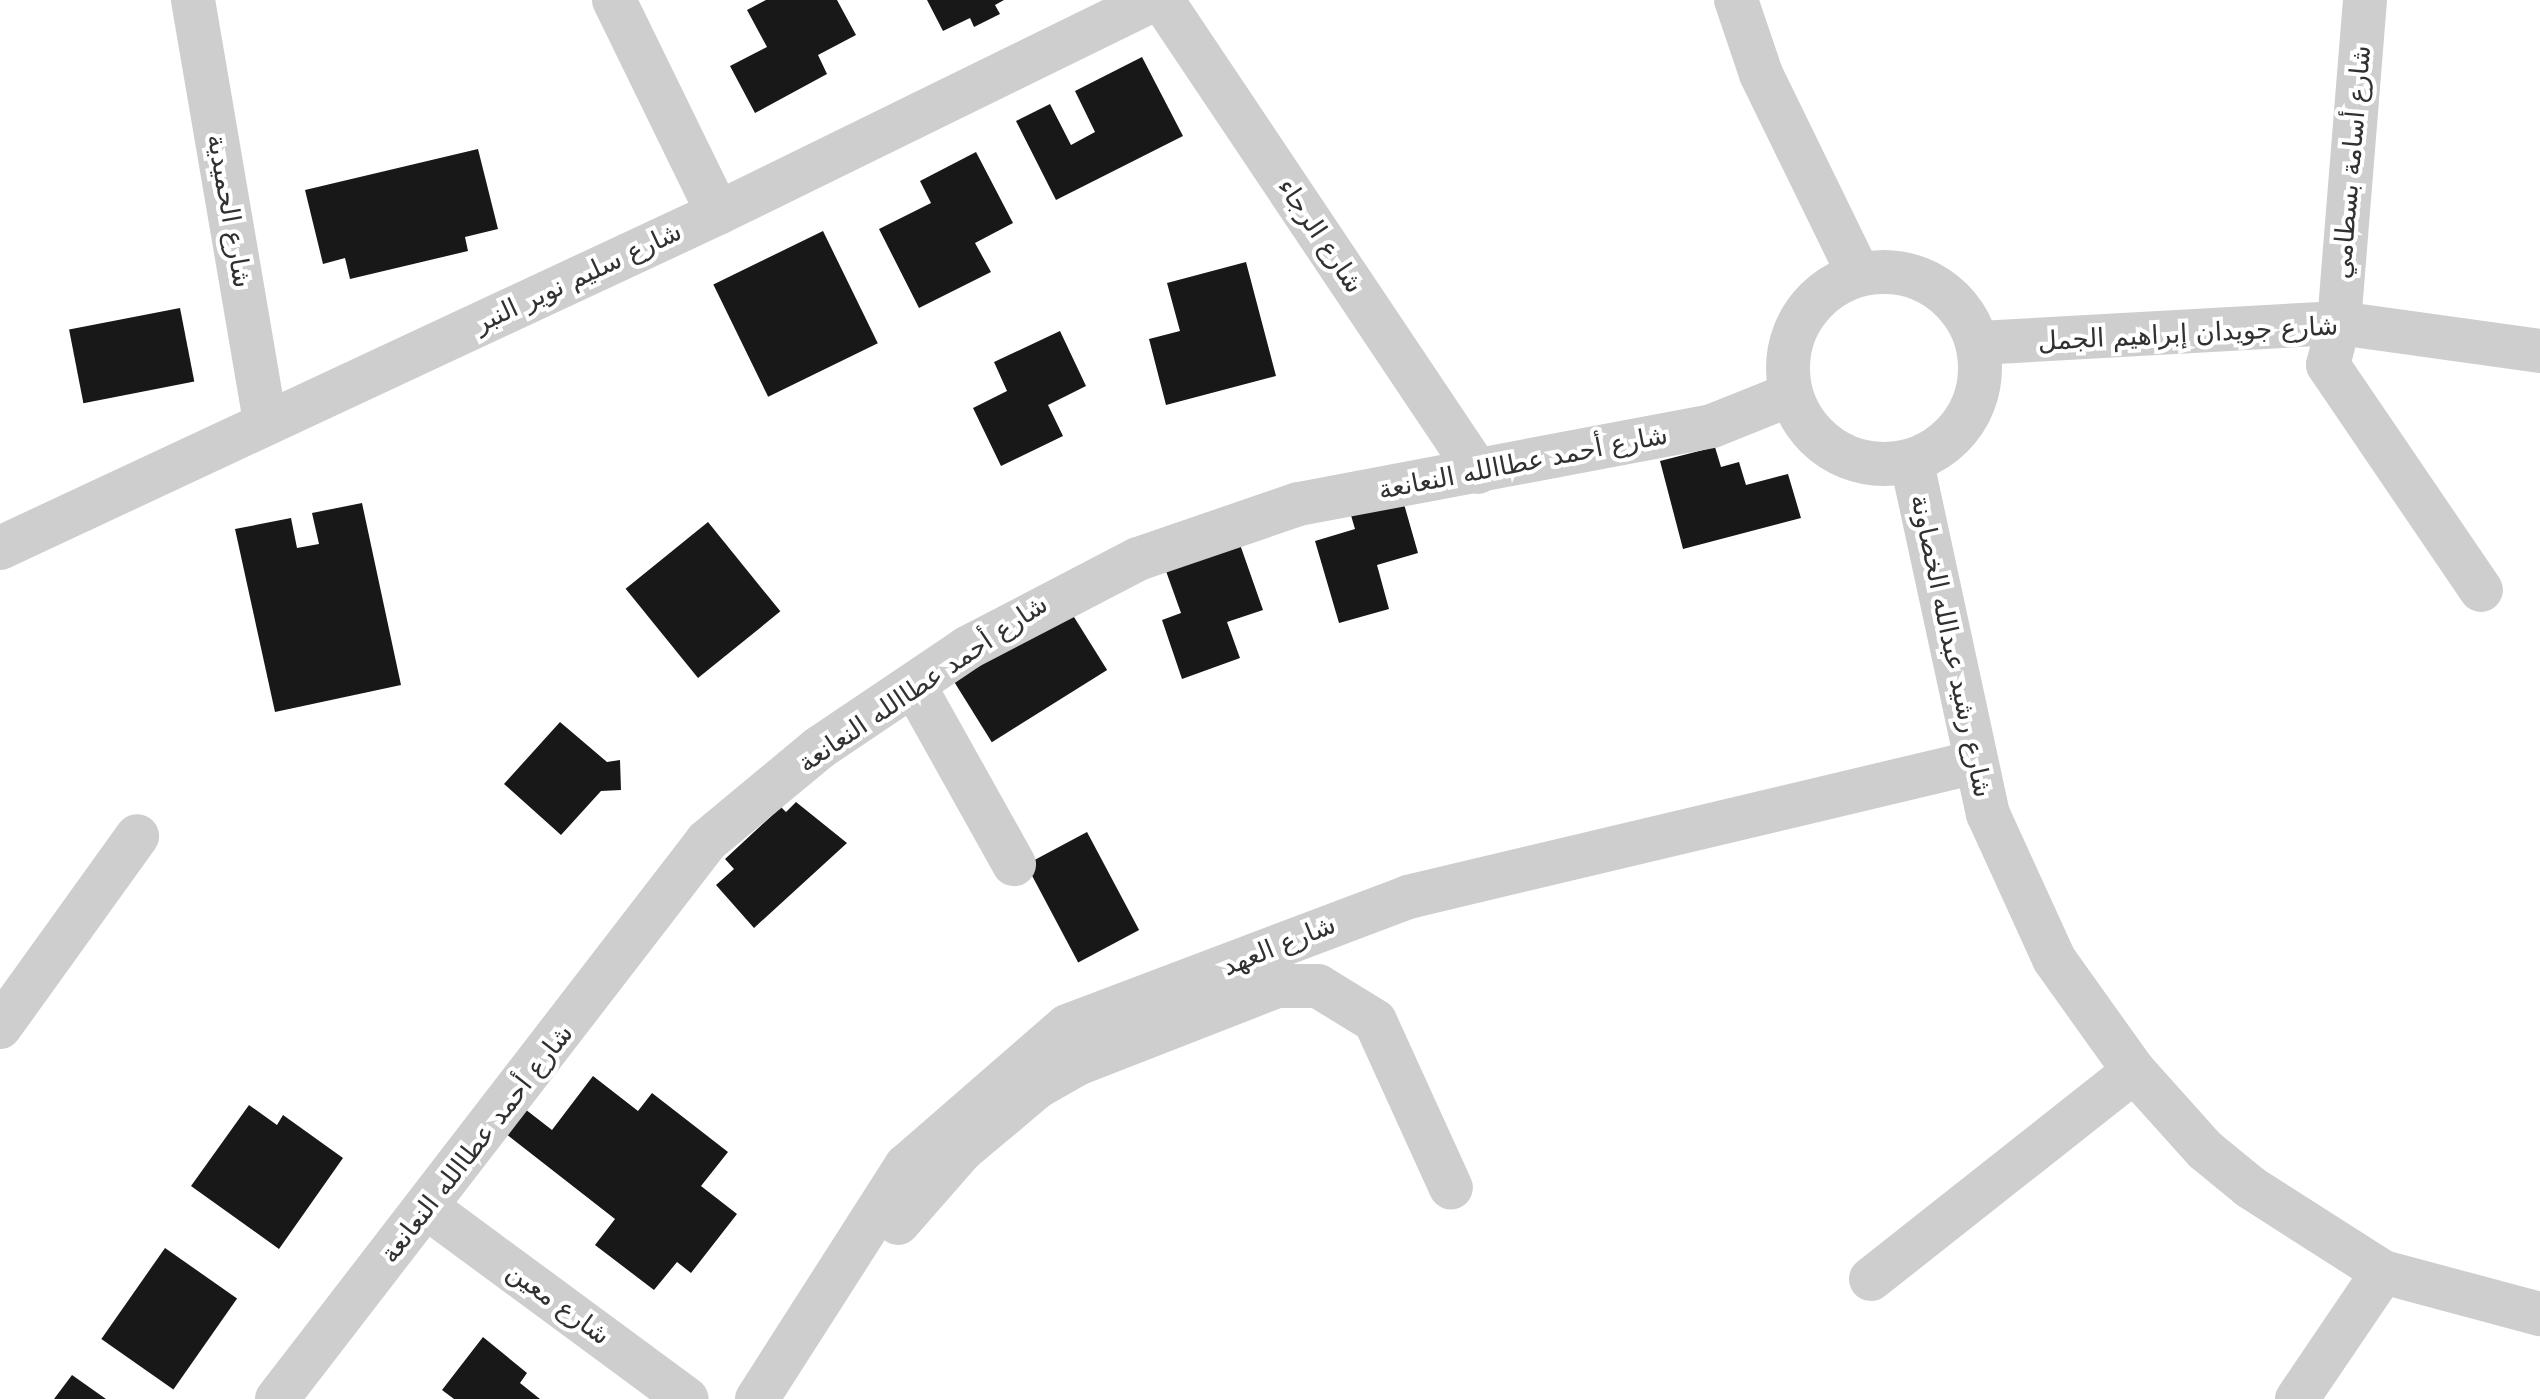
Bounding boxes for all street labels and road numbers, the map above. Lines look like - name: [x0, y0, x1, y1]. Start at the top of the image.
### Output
- street label: شارع أسامة بسطامي: [2326, 44, 2378, 280]
- street label: شارع الحميدية: [200, 132, 258, 290]
- street label: شارع الرجاء: [1270, 173, 1370, 299]
- street label: شارع سليم نوير النبر: [469, 216, 687, 340]
- street label: شارع جويدان إبراهيم الجمل: [2037, 311, 2339, 357]
- street label: شارع أحمد عطاالله النعانعة: [1376, 420, 1670, 506]
- street label: شارع رشيد عبدالله الخصاونة: [1904, 492, 1998, 800]
- street label: شارع أحمد عطاالله النعانعة: [792, 589, 1054, 779]
- street label: شارع العهد: [1218, 909, 1340, 983]
- street label: شارع أحمد عطاالله النعانعة: [374, 1018, 580, 1270]
- street label: شارع معين: [500, 1256, 616, 1352]

